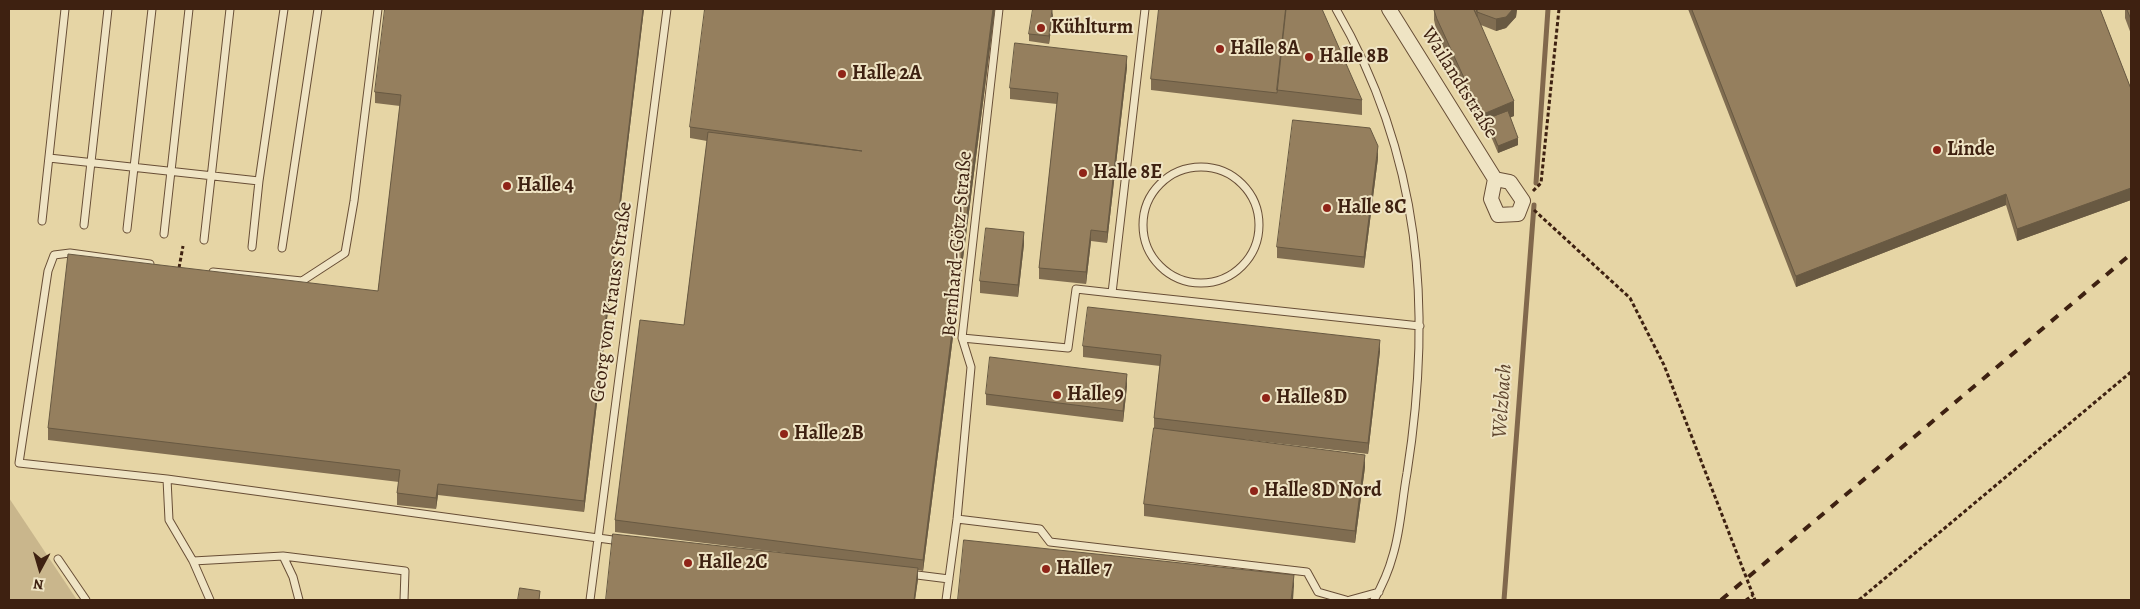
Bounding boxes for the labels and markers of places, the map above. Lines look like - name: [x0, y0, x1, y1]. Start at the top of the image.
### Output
- place label: Kühlturm: [1051, 16, 1133, 40]
- marker: Kühlturm: [1035, 22, 1047, 34]
- place label: Halle 8A: [1230, 37, 1300, 61]
- marker: Halle 8A: [1214, 43, 1226, 55]
- place label: Halle 8B: [1319, 45, 1389, 69]
- marker: Halle 8B: [1303, 51, 1315, 63]
- place label: Halle 2A: [852, 62, 922, 86]
- marker: Halle 2A: [836, 68, 848, 80]
- place label: Linde: [1947, 138, 1995, 162]
- marker: Linde: [1931, 144, 1943, 156]
- place label: Halle 8E: [1093, 161, 1162, 185]
- marker: Halle 8E: [1077, 167, 1089, 179]
- place label: Halle 4: [517, 174, 574, 198]
- marker: Halle 4: [501, 180, 513, 192]
- place label: Halle 8C: [1337, 196, 1406, 220]
- marker: Halle 8C: [1321, 202, 1333, 214]
- place label: Halle 9: [1067, 383, 1124, 407]
- place label: Halle 8D: [1276, 386, 1347, 410]
- marker: Halle 9: [1051, 389, 1063, 401]
- marker: Halle 8D: [1260, 392, 1272, 404]
- place label: Halle 2B: [794, 422, 864, 446]
- marker: Halle 2B: [778, 428, 790, 440]
- place label: Halle 8D Nord: [1264, 479, 1382, 503]
- marker: Halle 8D Nord: [1248, 485, 1260, 497]
- place label: Halle 2C: [698, 551, 768, 575]
- marker: Halle 2C: [682, 557, 694, 569]
- place label: Halle 7: [1056, 557, 1112, 581]
- marker: Halle 7: [1040, 563, 1052, 575]

